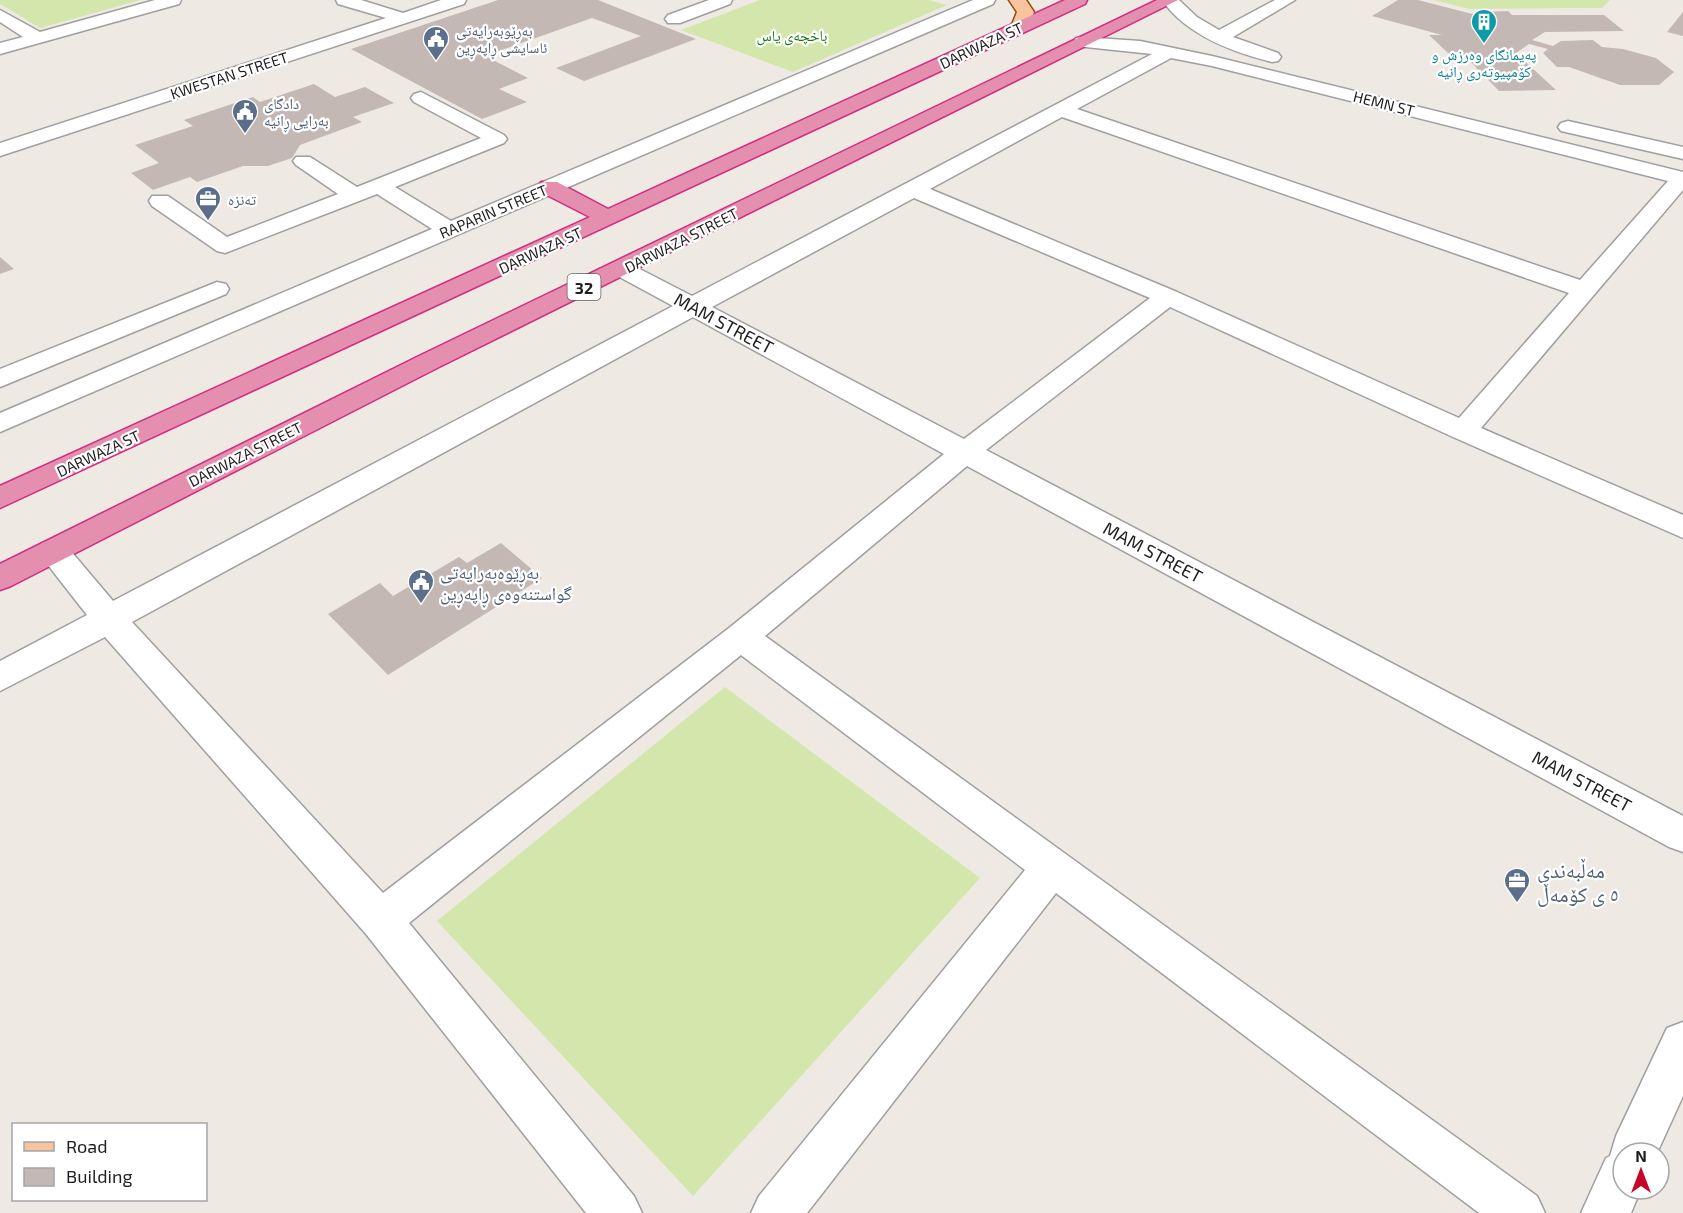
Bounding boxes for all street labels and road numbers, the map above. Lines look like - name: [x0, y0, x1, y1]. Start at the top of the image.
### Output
- street label: DARWAZA ST: [937, 18, 1026, 72]
- street label: KWESTAN STREET: [168, 47, 290, 103]
- street label: HEMN ST: [1351, 87, 1417, 119]
- street label: RAPARIN STREET: [436, 180, 550, 242]
- street label: DARWAZA STREET: [621, 204, 741, 276]
- street label: DARWAZA ST: [496, 223, 585, 277]
- road number: 32: [568, 274, 600, 300]
- street label: MAM STREET: [671, 288, 778, 359]
- street label: DARWAZA STREET: [185, 418, 305, 490]
- street label: DARWAZA ST: [54, 426, 143, 480]
- street label: MAM STREET: [1100, 517, 1207, 588]
- street label: MAM STREET: [1529, 746, 1636, 817]

